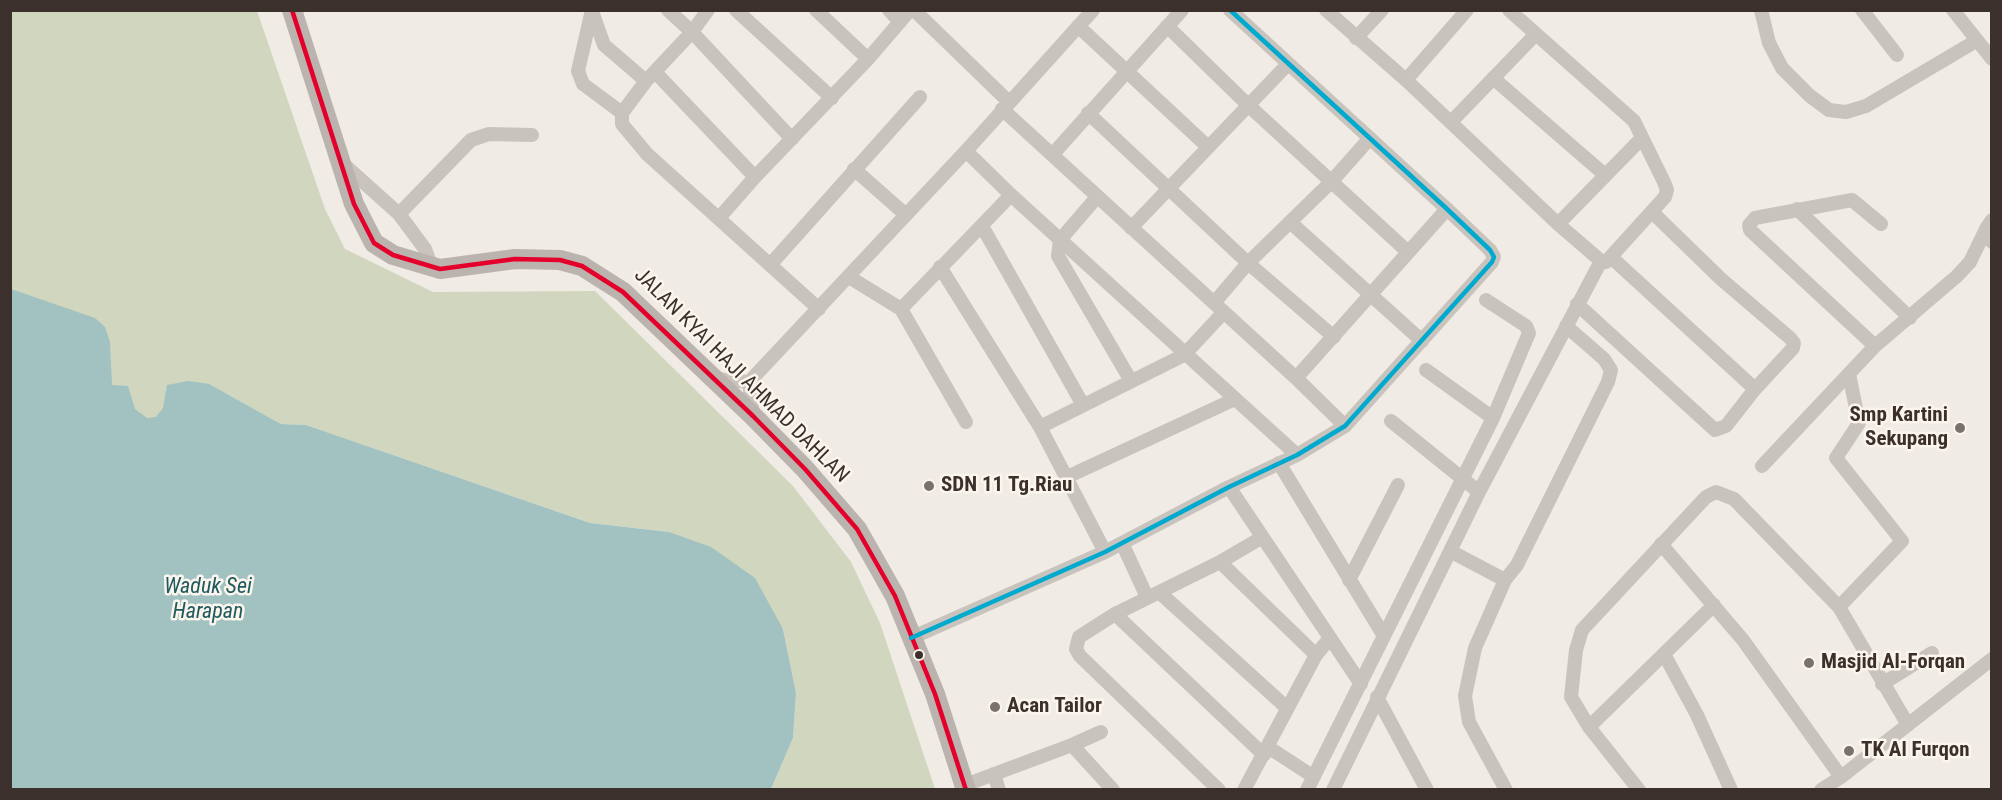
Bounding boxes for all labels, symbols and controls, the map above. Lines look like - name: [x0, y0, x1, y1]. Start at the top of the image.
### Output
- street label: JALAN KYAI HAJI AHMAD DAHLAN: [628, 263, 854, 489]
- place label: Smp Kartini Sekupang: [1850, 403, 1948, 453]
- marker: Smp Kartini Sekupang: [1953, 421, 1967, 435]
- place label: SDN 11 Tg.Riau: [941, 473, 1072, 499]
- marker: SDN 11 Tg.Riau: [922, 479, 936, 493]
- water label: Waduk Sei Harapan: [164, 574, 252, 626]
- unlabelled marker: [913, 649, 925, 661]
- place label: Masjid Al-Forqan: [1821, 650, 1965, 676]
- marker: Masjid Al-Forqan: [1802, 656, 1816, 670]
- place label: Acan Tailor: [1007, 694, 1102, 720]
- marker: Acan Tailor: [988, 700, 1002, 714]
- place label: TK Al Furqon: [1861, 738, 1970, 764]
- marker: TK Al Furqon: [1842, 744, 1856, 758]

